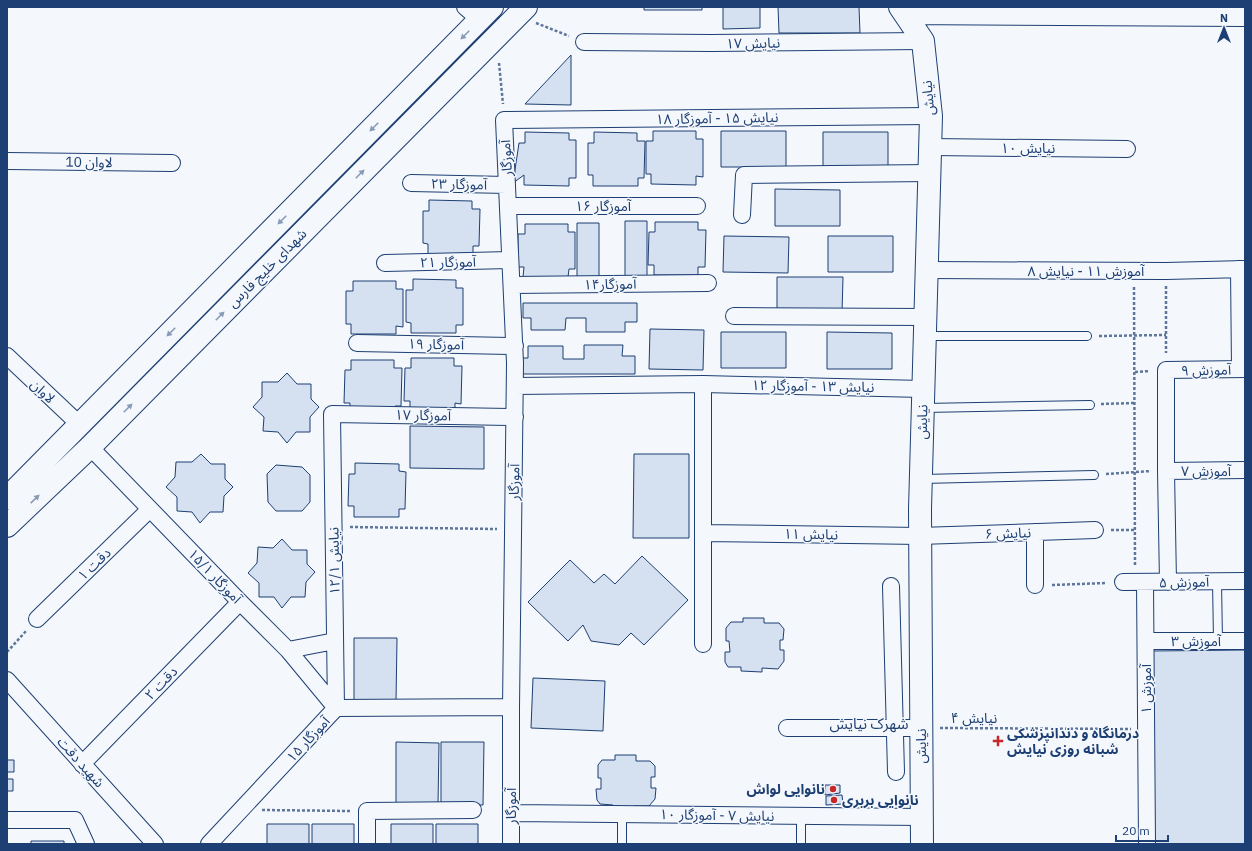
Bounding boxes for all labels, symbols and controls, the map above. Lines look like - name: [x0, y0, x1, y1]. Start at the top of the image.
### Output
- north arrow: [1204, 8, 1244, 48]
- text: N: [1220, 11, 1228, 25]
- one-way arrow: [460, 30, 470, 40]
- street label: نیایش ۱۷: [726, 34, 781, 52]
- street label: نیایش: [917, 80, 938, 116]
- street label: نیایش ۱۵ - آموزگار ۱۸: [656, 108, 779, 128]
- one-way arrow: [369, 122, 379, 132]
- street label: آموزگار: [496, 138, 516, 178]
- street label: نیایش ۱۰: [1001, 139, 1055, 157]
- street label: لاوان 10: [65, 153, 113, 171]
- one-way arrow: [355, 169, 365, 179]
- street label: آموزگار ۲۳: [431, 175, 488, 194]
- street label: آموزگار ۱۶: [575, 197, 632, 215]
- one-way arrow: [277, 215, 287, 225]
- street label: شهدای خلیج فارس: [224, 225, 312, 313]
- street label: آموزگار ۲۱: [420, 252, 477, 271]
- street label: آموزش ۱۱ - نیایش ۸: [1028, 262, 1145, 280]
- street label: آموزگار۱۴: [583, 275, 637, 293]
- one-way arrow: [215, 311, 224, 321]
- one-way arrow: [167, 327, 176, 337]
- street label: آموزگار ۱۹: [408, 335, 465, 354]
- street label: آموزش ۹: [1181, 361, 1232, 379]
- street label: لاوان: [27, 375, 59, 407]
- street label: نیایش ۱۳ - آموزگار ۱۲: [752, 376, 875, 396]
- one-way arrow: [123, 404, 133, 413]
- street label: نیایش: [913, 404, 931, 440]
- street label: آموزگار ۱۷: [395, 406, 452, 425]
- street label: آموزش ۷: [1181, 462, 1232, 480]
- street label: آموزگار: [505, 463, 523, 502]
- one-way arrow: [30, 495, 40, 504]
- street label: نیایش ۶: [985, 523, 1032, 543]
- street label: نیایش ۱۱: [784, 525, 839, 543]
- street label: نیایش ۱۲/۱: [324, 527, 344, 595]
- street label: دقت ۱: [74, 544, 115, 584]
- street label: آموزگار ۱۵/۱: [184, 545, 246, 608]
- street label: آموزش ۵: [1159, 573, 1210, 591]
- street label: آموزش ۳: [1171, 632, 1222, 650]
- street label: دقت ۲: [141, 662, 181, 703]
- street label: آموزش ۱: [1137, 663, 1155, 714]
- street label: نیایش ۴: [951, 709, 997, 727]
- street label: آموزگار ۱۵: [282, 712, 334, 766]
- district label: شهرک نیایش: [830, 714, 909, 733]
- place label: درمانگاه و دندانپزشکی شبانه روزی نیایش: [1007, 724, 1139, 758]
- street label: نیایش: [912, 728, 930, 764]
- street label: شهید دقت: [53, 733, 109, 791]
- marker: درمانگاه و دندانپزشکی شبانه روزی نیایش: [992, 735, 1004, 747]
- place label: نانوایی لواش: [746, 780, 825, 798]
- marker: نانوایی لواش: [828, 784, 838, 794]
- street label: آموزگار: [502, 787, 520, 825]
- place label: نانوایی بربری: [842, 791, 919, 809]
- marker: نانوایی بربری: [829, 795, 839, 805]
- street label: نیایش ۷ - آموزگار ۱۰: [660, 805, 775, 825]
- scale bar: [1116, 817, 1168, 843]
- text: 20 m: [1122, 823, 1150, 838]

